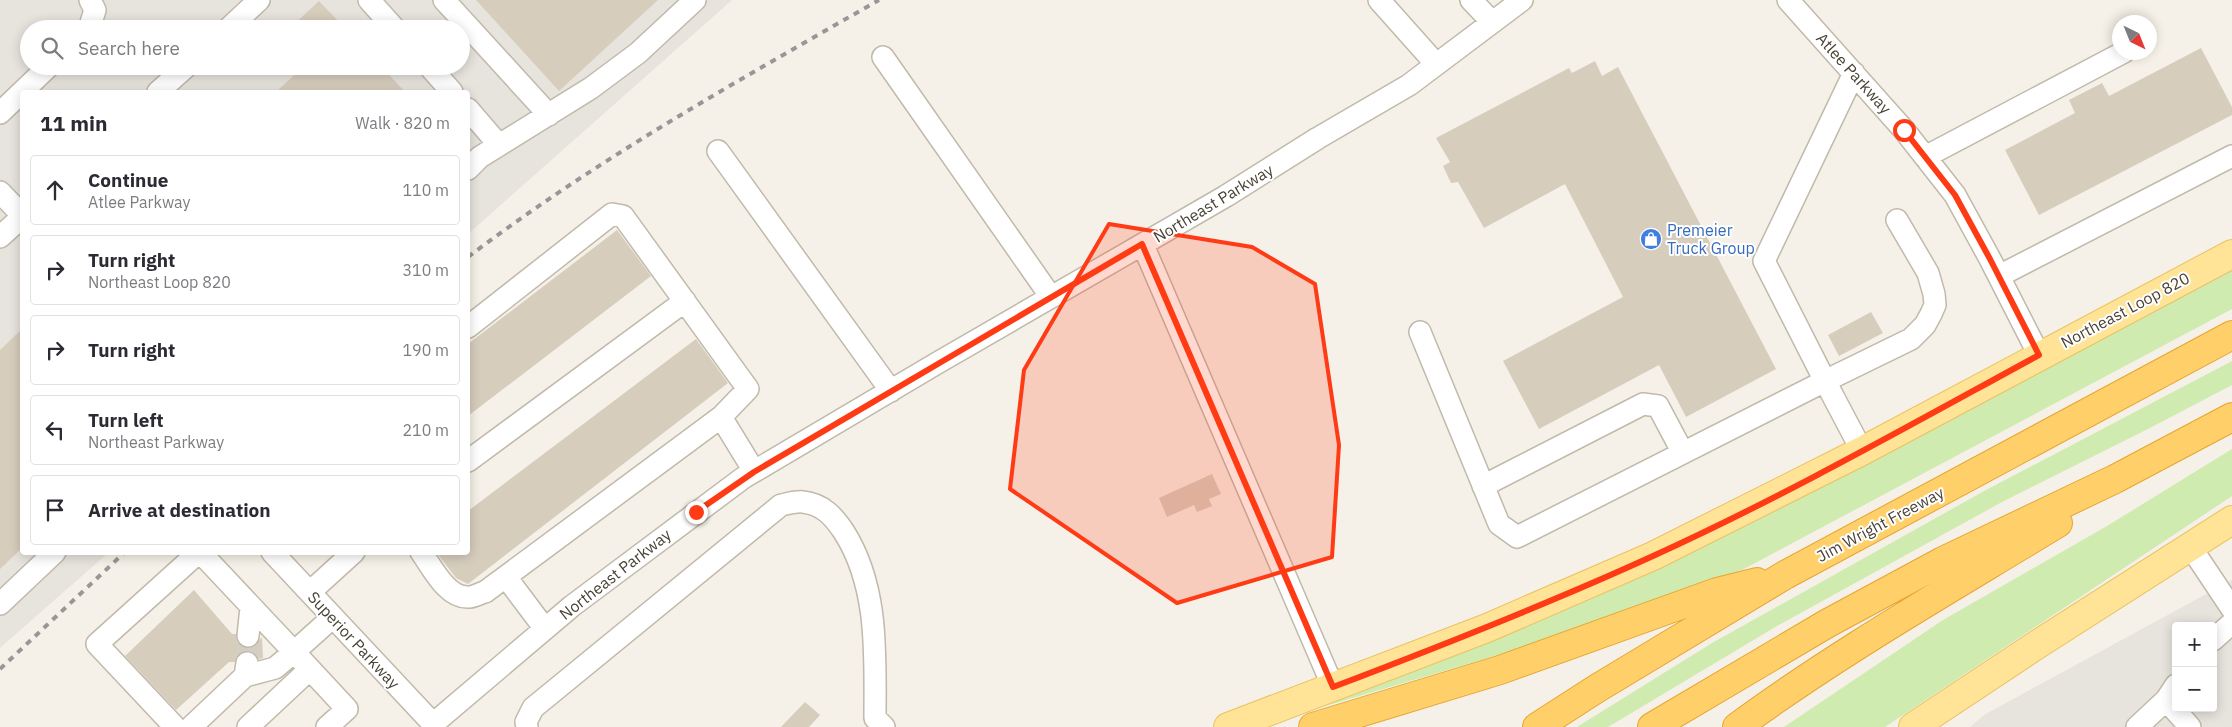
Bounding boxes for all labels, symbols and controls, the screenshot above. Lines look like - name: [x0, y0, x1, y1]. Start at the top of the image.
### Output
- north arrow: [2112, 15, 2157, 60]
- search box: [20, 20, 470, 75]
- street label: Atlee Parkway: [1812, 28, 1896, 118]
- icon: search: [38, 34, 66, 62]
- text: Search here: [78, 36, 180, 60]
- text: 11 min: [40, 109, 107, 137]
- text: Walk · 820 m: [355, 113, 450, 133]
- route start: [1893, 119, 1916, 142]
- street label: Northeast Parkway: [1149, 159, 1277, 247]
- text: Continue: [88, 168, 168, 192]
- icon: ahead: [41, 176, 69, 204]
- text: 110 m: [402, 180, 449, 200]
- text: Atlee Parkway: [88, 192, 190, 212]
- place label: Premeier Truck Group: [1667, 220, 1755, 258]
- shop icon: Premeier Truck Group: [1639, 227, 1663, 251]
- text: Turn right: [88, 248, 175, 272]
- icon: right: [41, 256, 69, 284]
- text: 310 m: [402, 260, 449, 280]
- street label: Northeast Loop 820: [2057, 268, 2193, 352]
- text: Northeast Loop 820: [88, 272, 231, 292]
- icon: right: [41, 336, 69, 364]
- text: Turn right: [88, 338, 175, 362]
- text: 190 m: [402, 340, 449, 360]
- text: Turn left: [88, 408, 164, 432]
- icon: left: [41, 416, 69, 444]
- text: 210 m: [402, 420, 449, 440]
- text: Northeast Parkway: [88, 432, 224, 452]
- street label: Jim Wright Freeway: [1813, 482, 1947, 566]
- icon: arrive: [41, 496, 69, 524]
- text: Arrive at destination: [88, 498, 271, 522]
- route end: [685, 501, 708, 524]
- street label: Northeast Parkway: [555, 524, 675, 624]
- street label: Superior Parkway: [304, 587, 404, 693]
- map controls: [2172, 622, 2217, 712]
- button: +: [2172, 622, 2217, 667]
- button: −: [2172, 667, 2217, 712]

